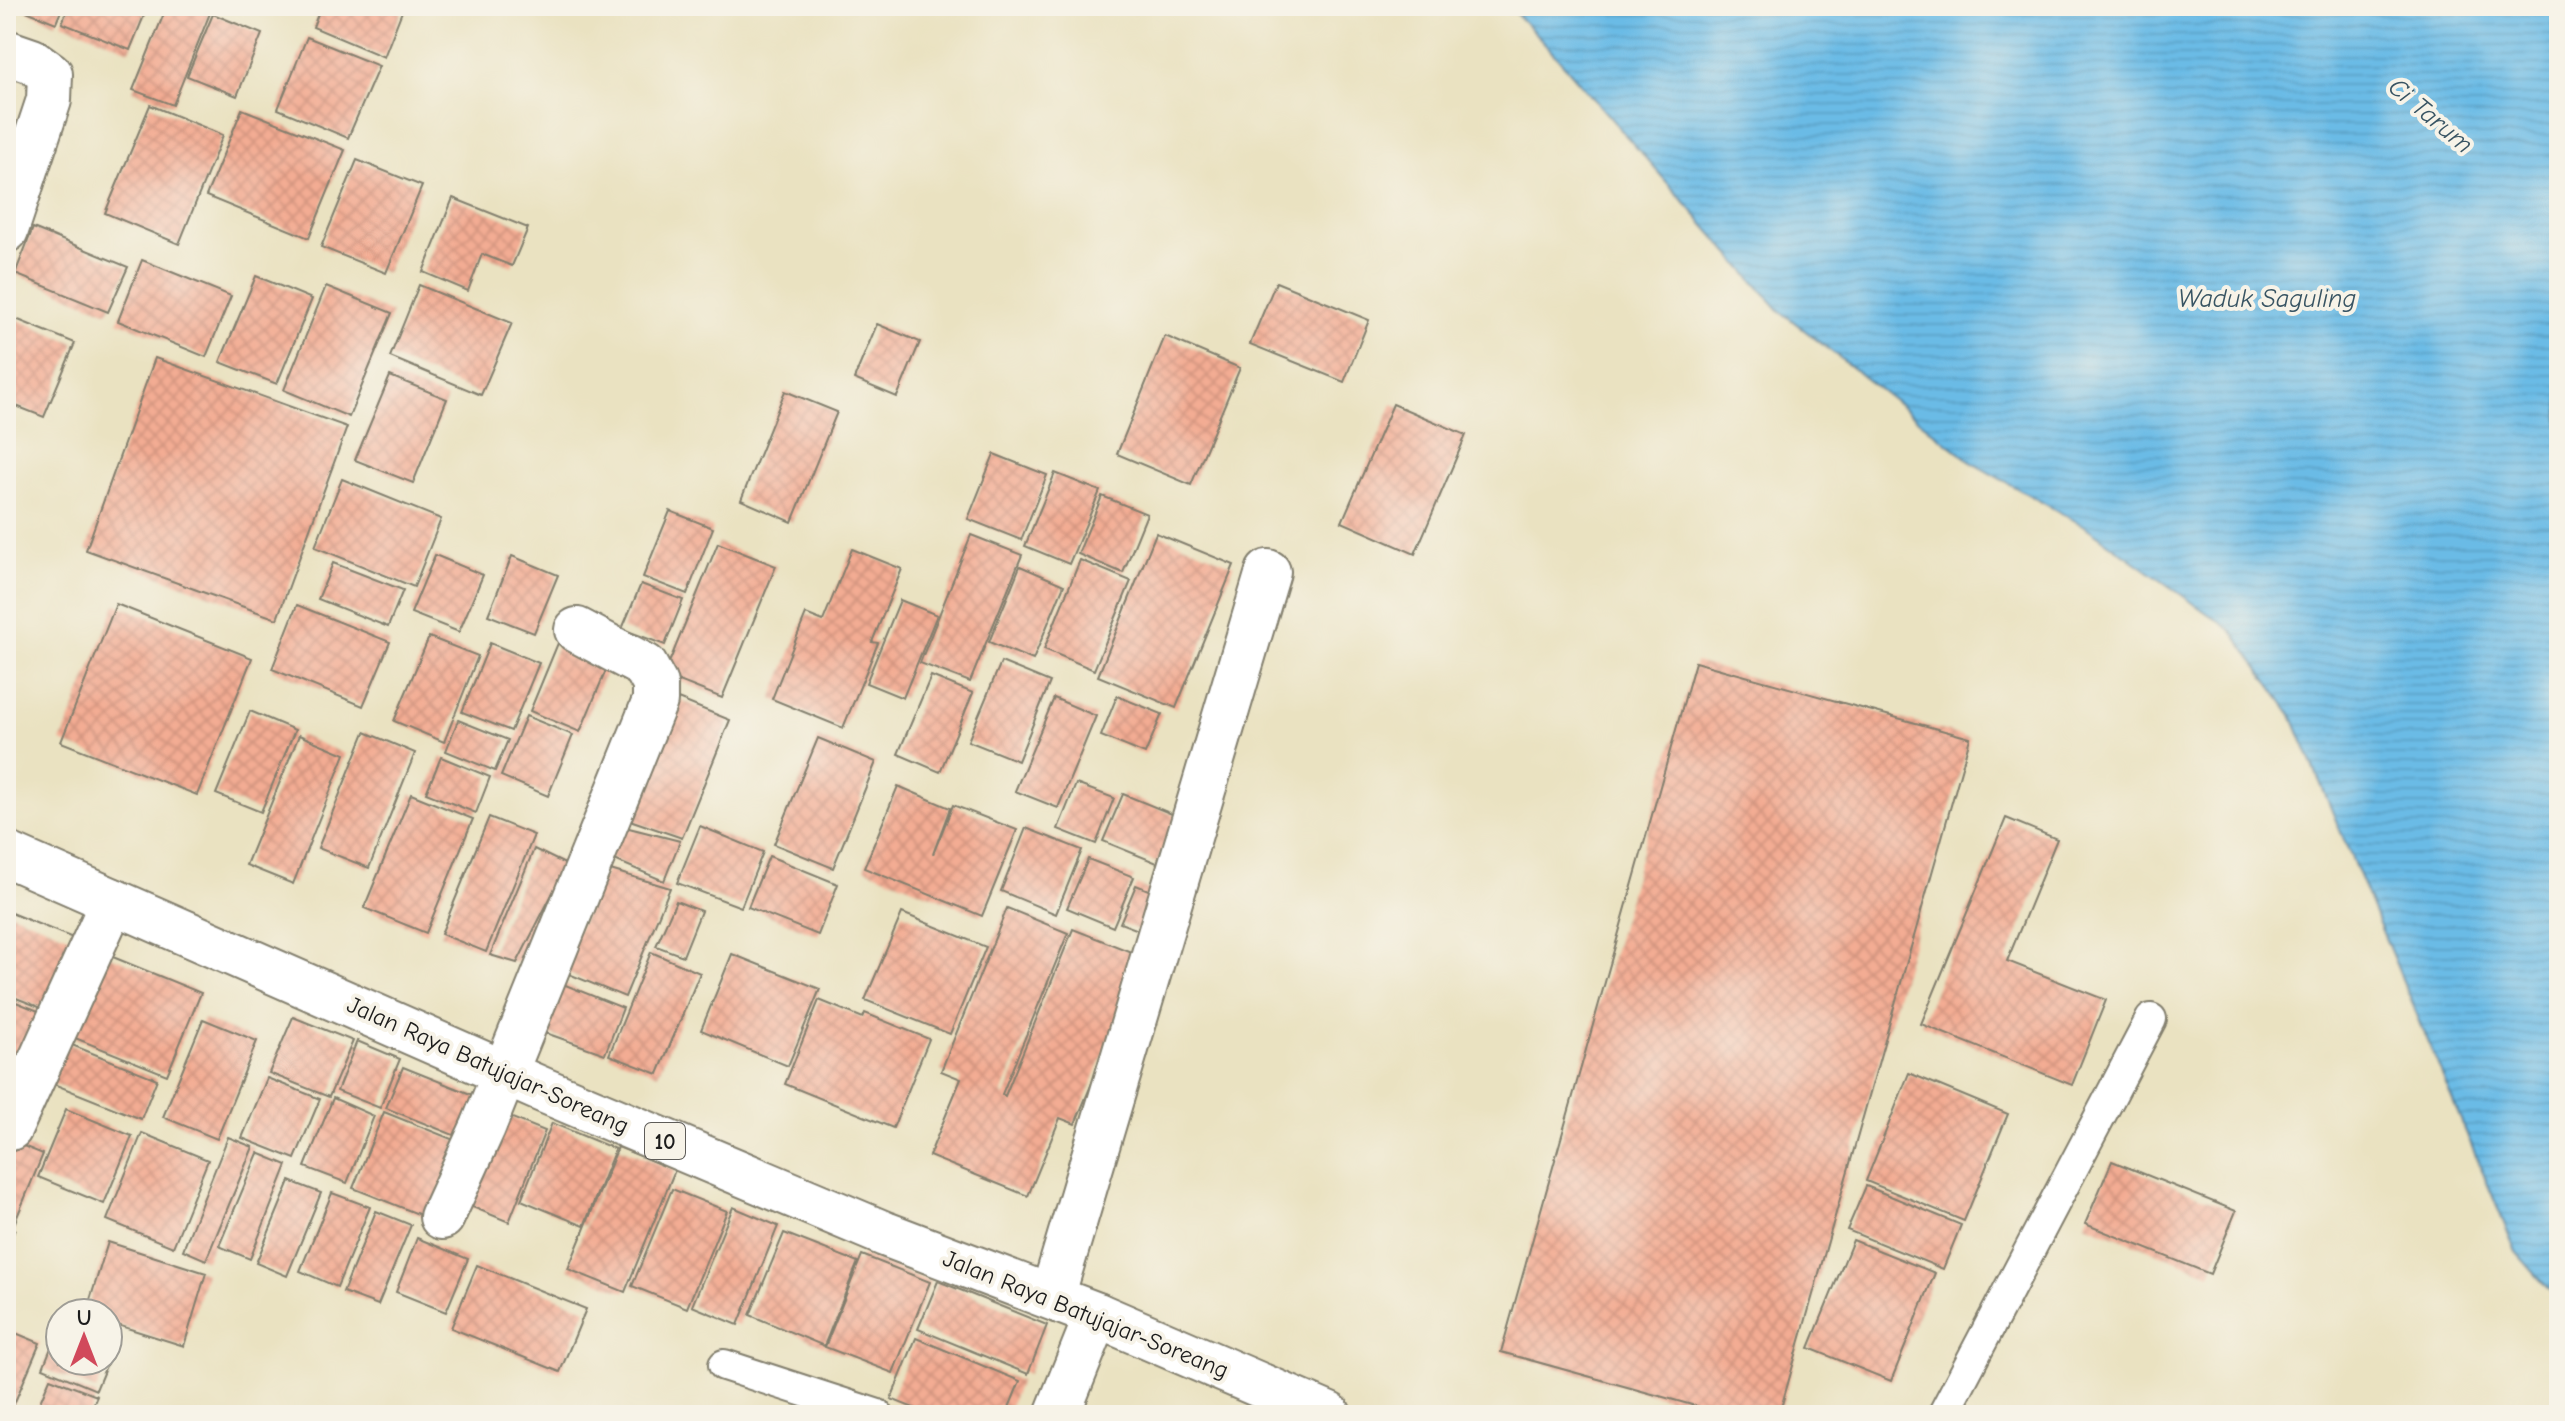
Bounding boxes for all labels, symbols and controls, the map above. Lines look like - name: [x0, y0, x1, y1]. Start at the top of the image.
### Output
- water label: Ci Tarum: [2382, 72, 2479, 160]
- water label: Waduk Saguling: [2178, 284, 2356, 314]
- street label: Jalan Raya Batujajar-Soreang: [343, 990, 633, 1140]
- road number: 10: [645, 1123, 685, 1159]
- street label: Jalan Raya Batujajar-Soreang: [939, 1244, 1233, 1384]
- north arrow: [44, 1297, 124, 1377]
- text: U: [77, 1305, 91, 1331]

